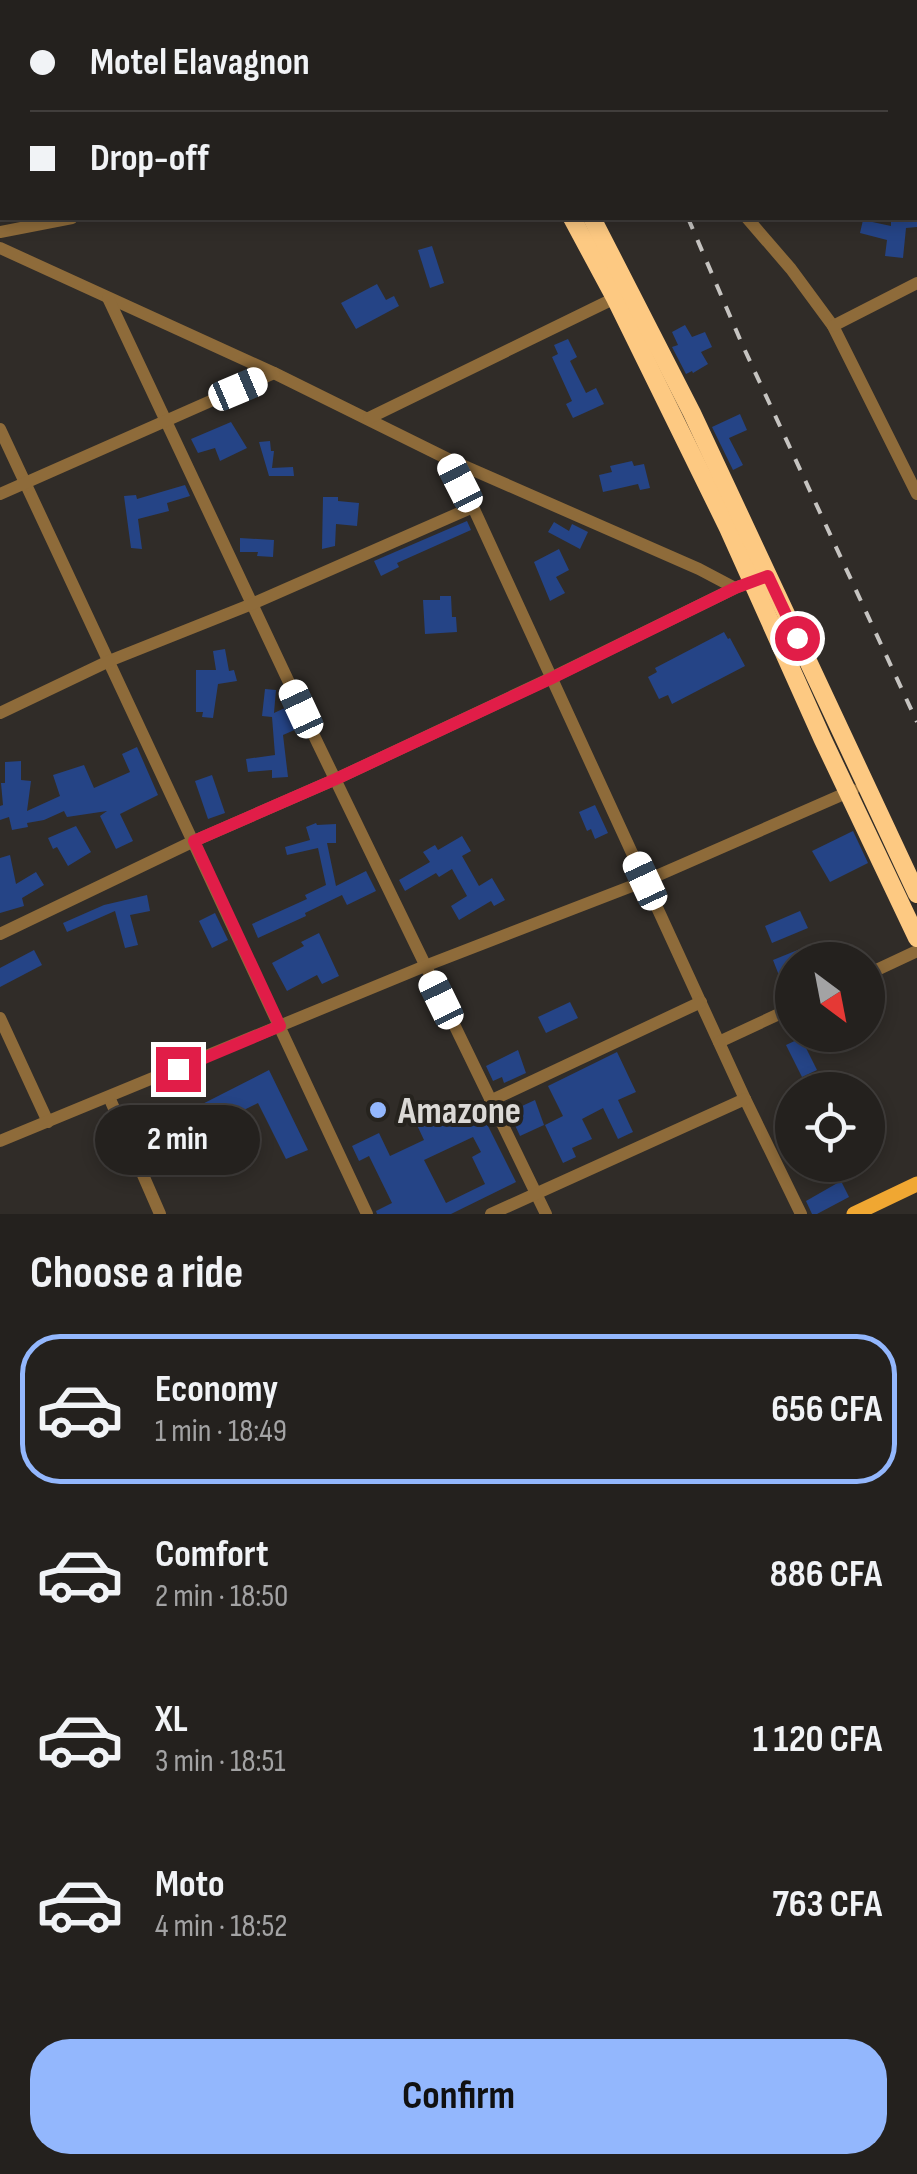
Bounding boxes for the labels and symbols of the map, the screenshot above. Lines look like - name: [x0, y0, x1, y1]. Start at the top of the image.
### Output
- car: [205, 363, 271, 415]
- car: [433, 449, 487, 517]
- route start: [775, 616, 820, 661]
- car: [275, 675, 327, 743]
- car: [619, 847, 671, 915]
- north arrow: [775, 942, 885, 1052]
- car: [414, 966, 468, 1034]
- route end: [156, 1047, 201, 1092]
- place label: Amazone: [397, 1089, 521, 1134]
- marker: Amazone: [367, 1099, 389, 1121]
- callout: 2 min: [96, 1104, 260, 1174]

